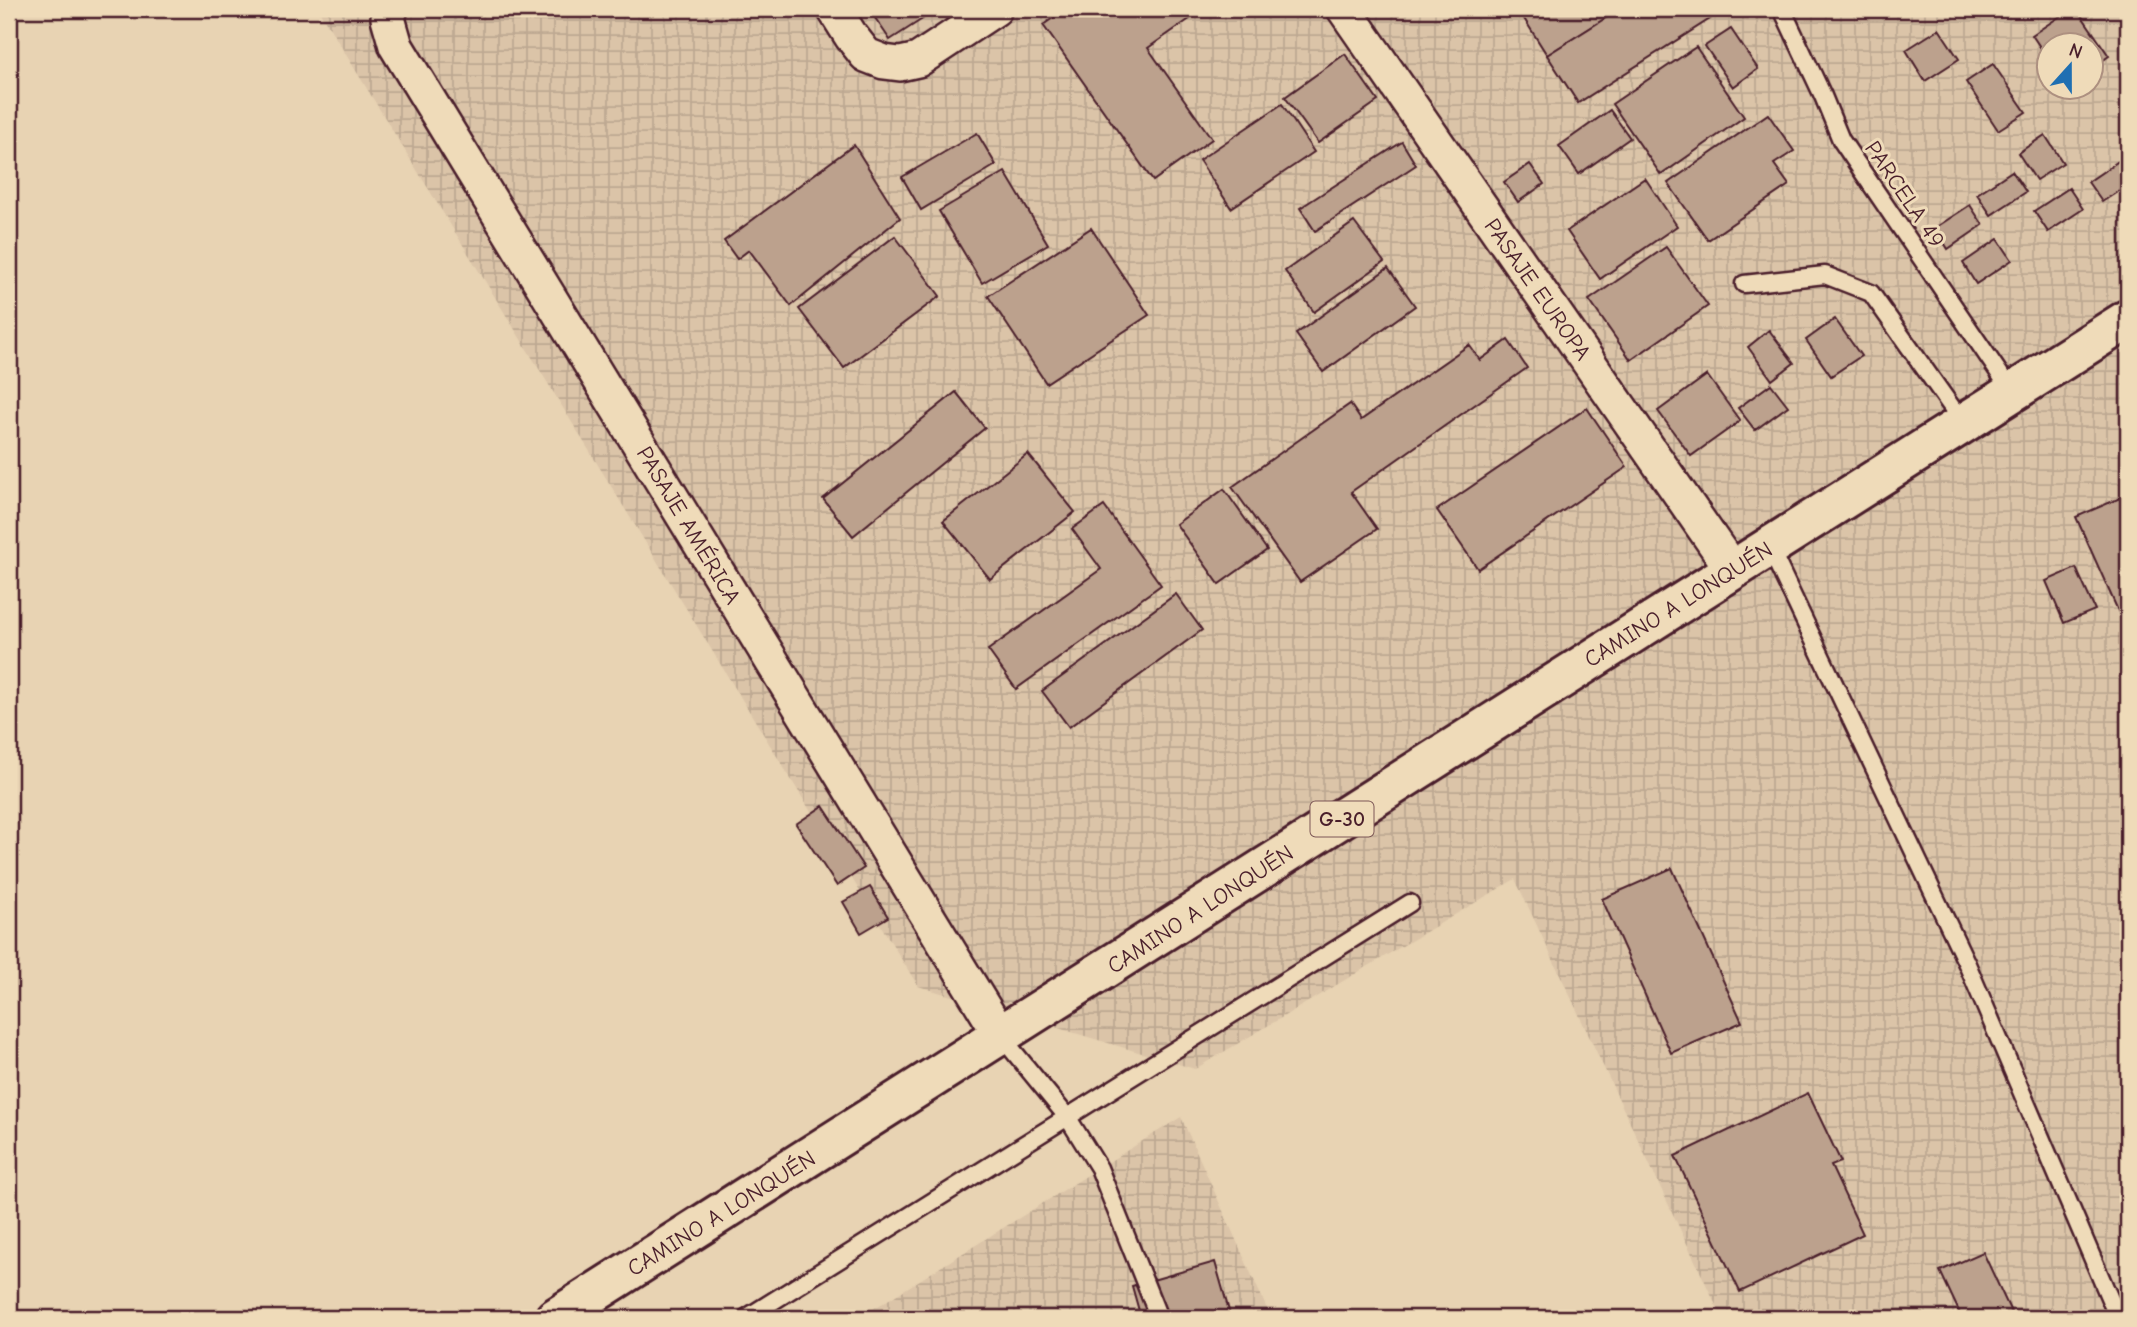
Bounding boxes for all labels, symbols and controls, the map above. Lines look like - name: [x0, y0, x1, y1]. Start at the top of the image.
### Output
- north arrow: [2036, 32, 2106, 102]
- text: N: [2066, 39, 2085, 64]
- street label: PARCELA 49: [1859, 136, 1950, 253]
- street label: PASAJE EUROPA: [1479, 213, 1597, 365]
- street label: PASAJE AMÉRICA: [631, 441, 746, 609]
- street label: CAMINO A LONQUÉN: [1579, 536, 1777, 673]
- road number: G-30: [1310, 802, 1374, 836]
- street label: CAMINO A LONQUÉN: [1102, 839, 1298, 980]
- street label: CAMINO A LONQUÉN: [622, 1145, 820, 1282]

